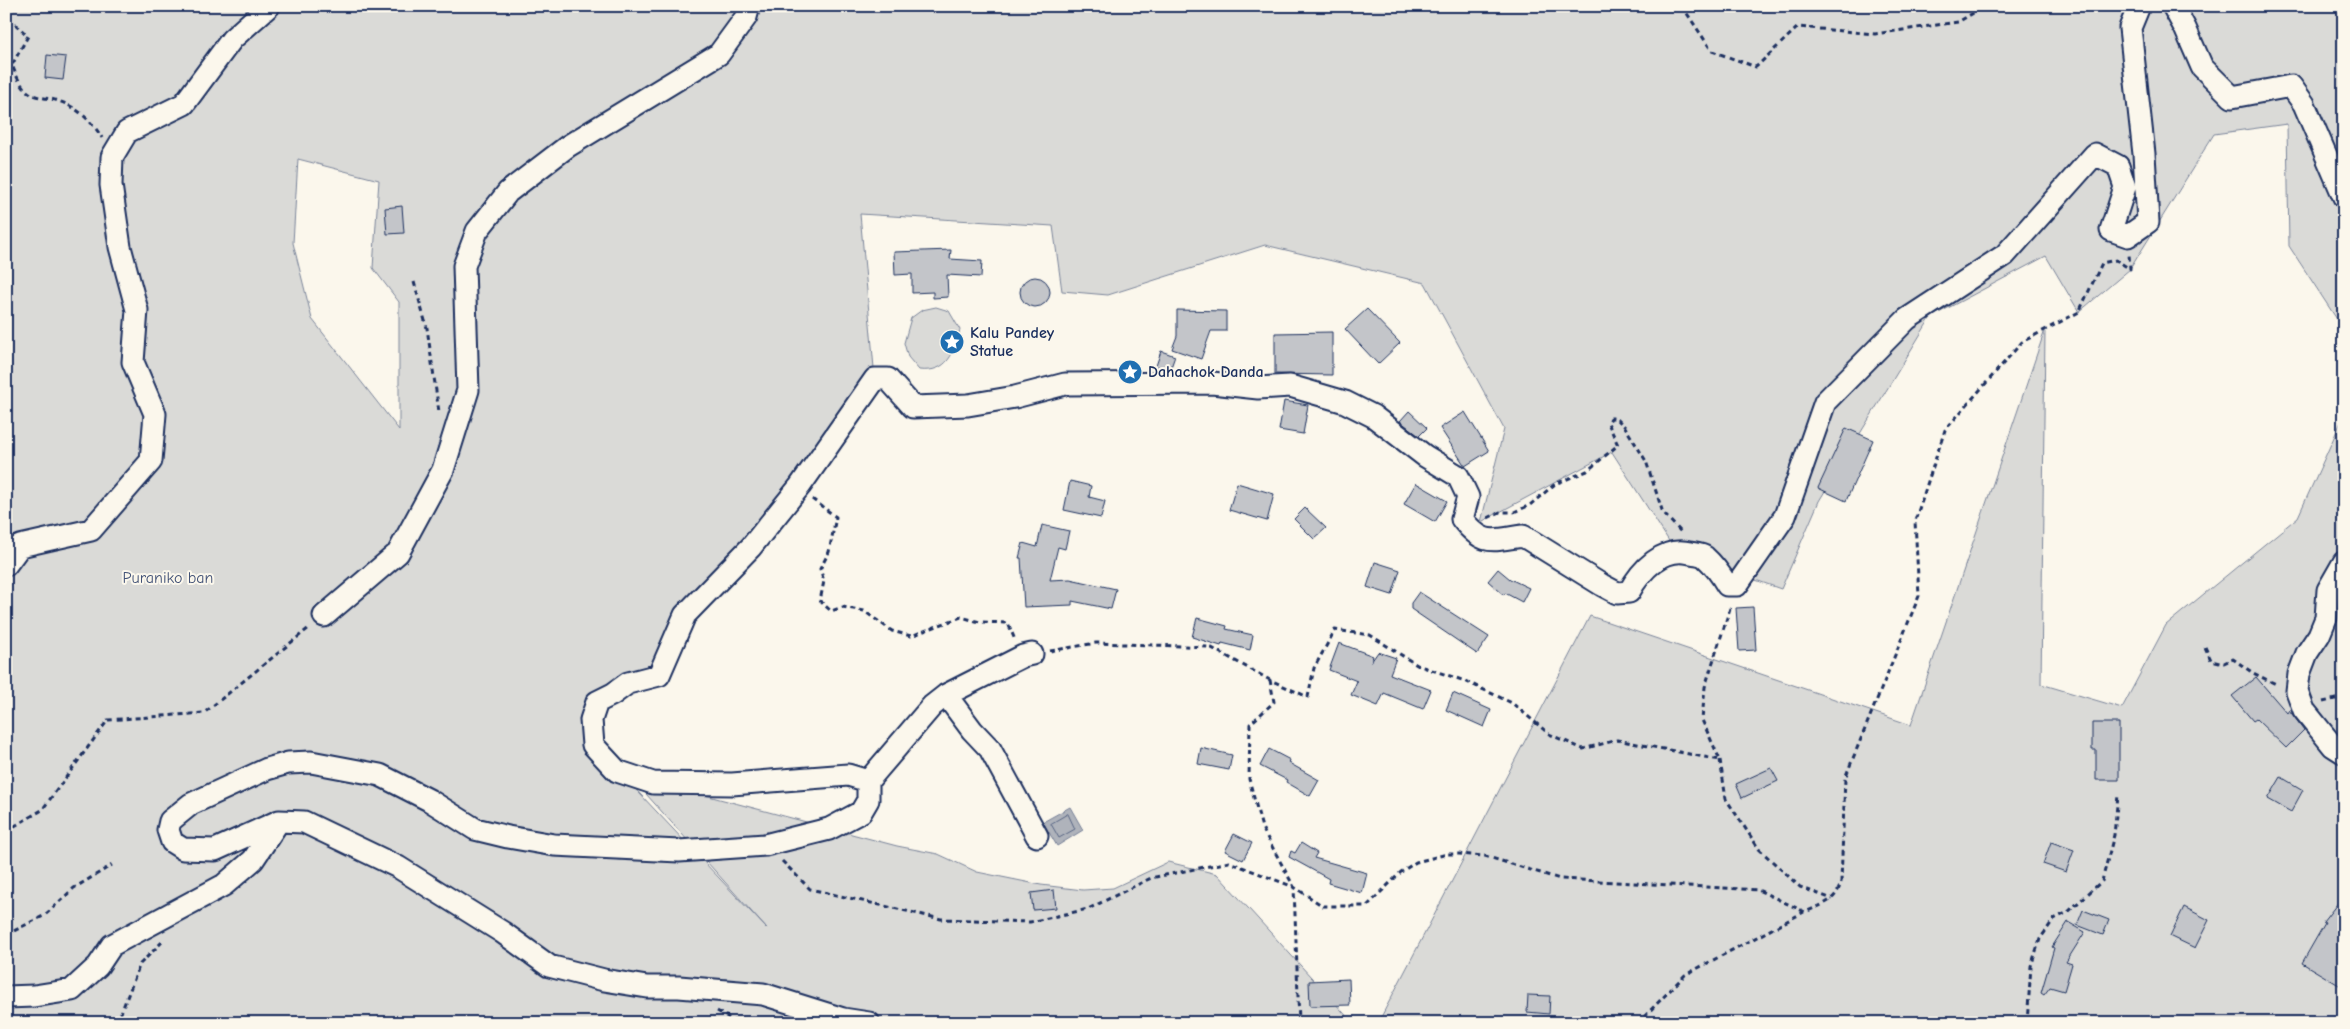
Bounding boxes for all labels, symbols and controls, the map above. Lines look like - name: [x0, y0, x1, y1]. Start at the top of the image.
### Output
- place label: Kalu Pandey Statue: [970, 324, 1055, 360]
- place icon: Kalu Pandey Statue: [939, 329, 965, 355]
- place icon: Dahachok Danda: [1117, 359, 1143, 385]
- place label: Dahachok Danda: [1148, 363, 1264, 381]
- park label: Puraniko ban: [123, 569, 213, 587]

